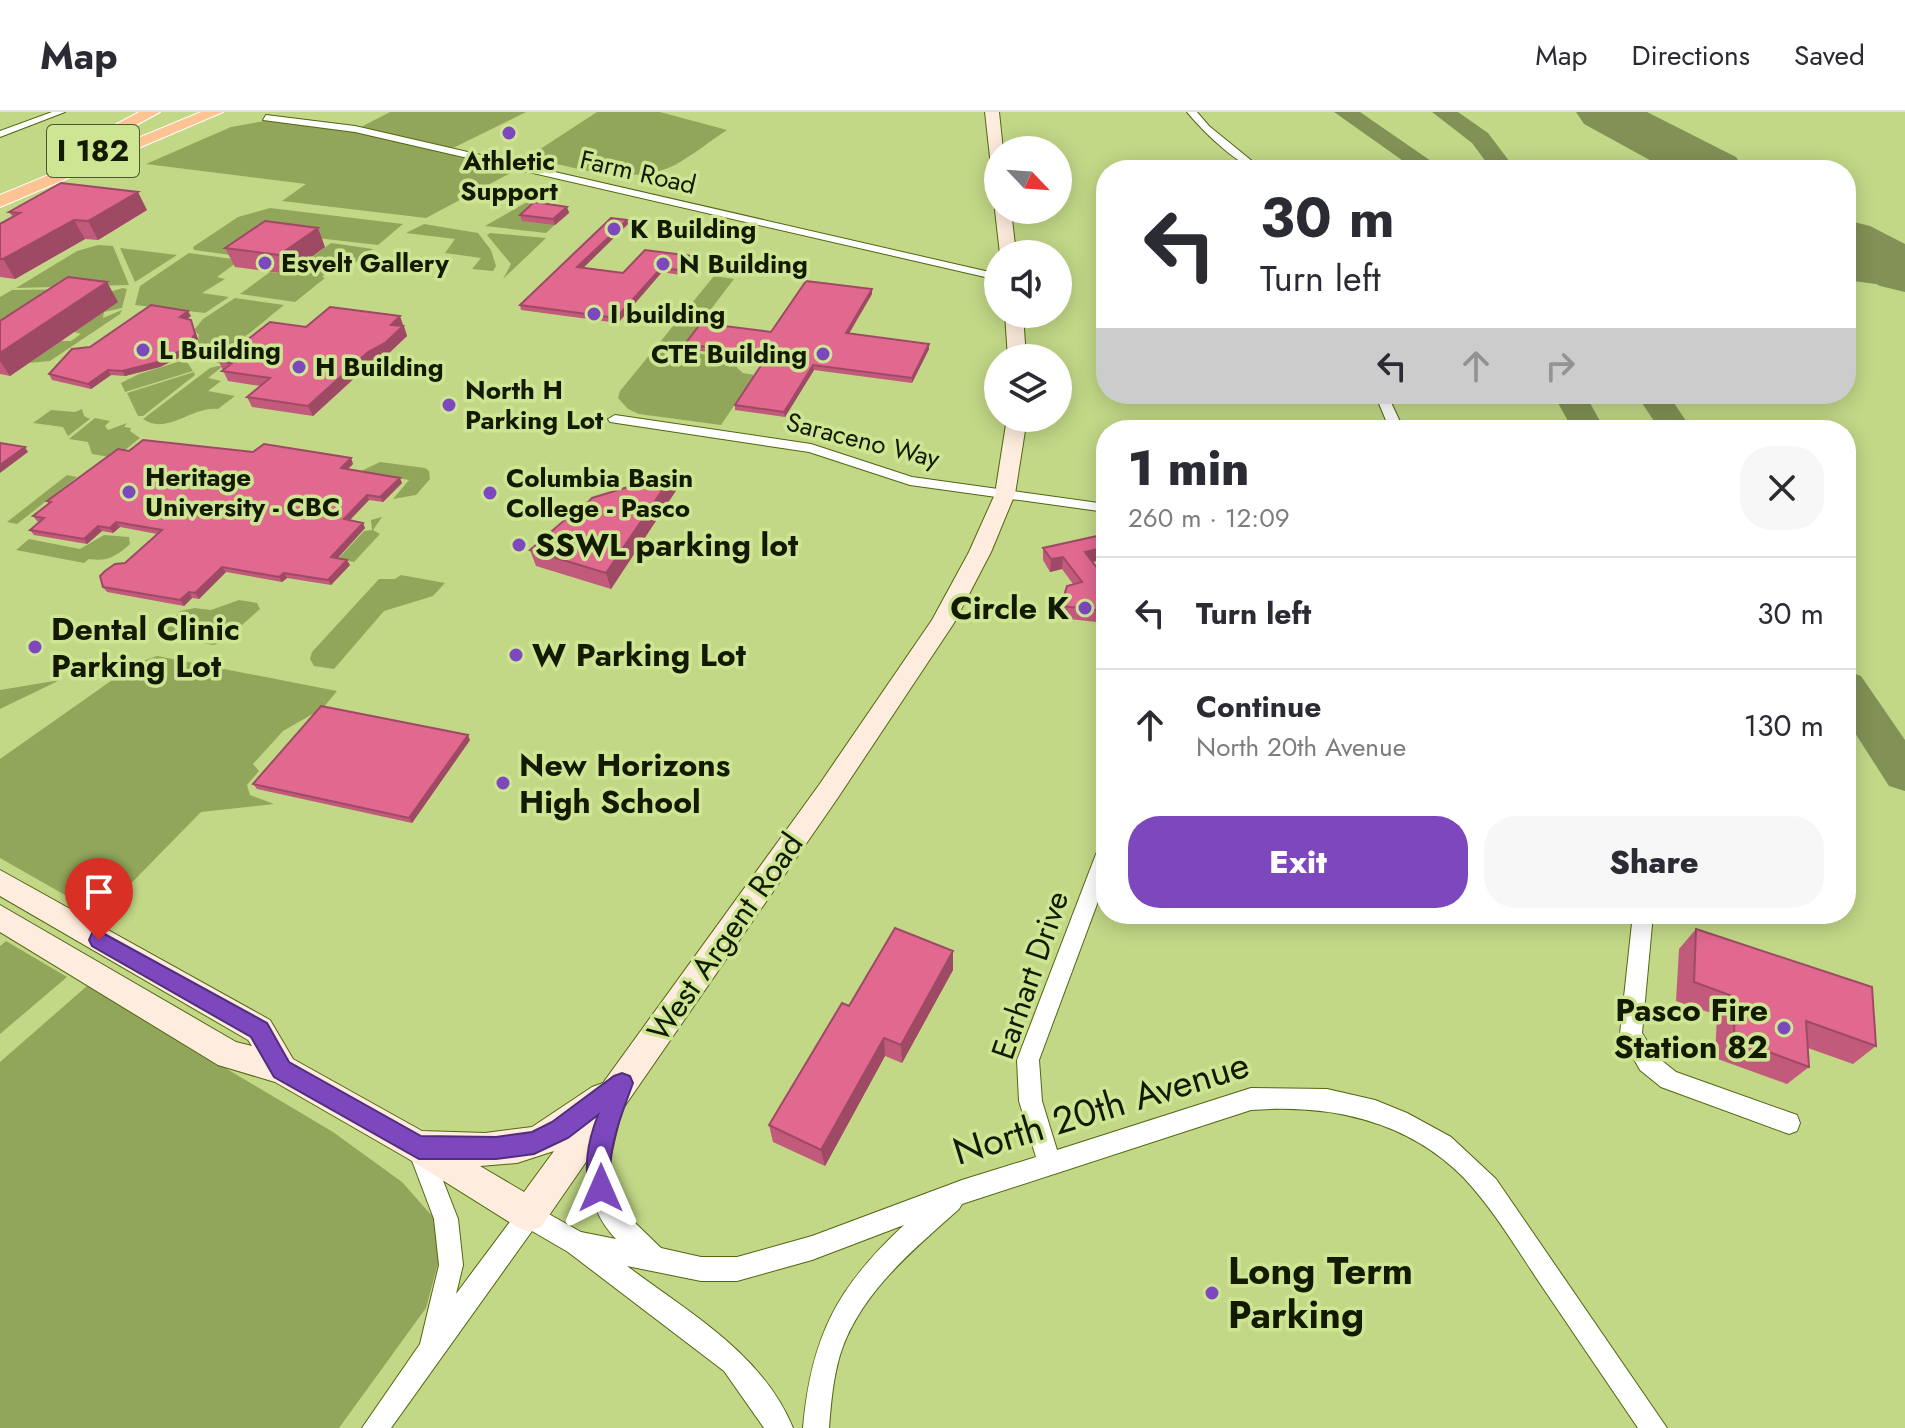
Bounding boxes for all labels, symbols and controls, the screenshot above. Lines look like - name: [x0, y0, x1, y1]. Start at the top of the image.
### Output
- text: Map: [40, 28, 118, 83]
- text: Map: [1535, 35, 1587, 76]
- text: Directions: [1631, 35, 1750, 76]
- text: Saved: [1794, 35, 1865, 76]
- marker: Athletic Support: [500, 124, 518, 142]
- road number: I 182: [47, 125, 139, 177]
- north arrow: [984, 136, 1072, 224]
- map controls: [984, 136, 1072, 432]
- street label: Farm Road: [576, 140, 700, 204]
- place label: Athletic Support: [460, 142, 559, 210]
- text: 30 m: [1260, 177, 1395, 258]
- icon: left: [1128, 192, 1232, 296]
- place label: K Building: [630, 210, 756, 248]
- marker: K Building: [605, 220, 623, 238]
- button: sound: [984, 240, 1072, 328]
- place label: Esvelt Gallery: [281, 244, 449, 282]
- place label: N Building: [679, 245, 808, 283]
- text: Turn left: [1260, 252, 1381, 304]
- marker: Esvelt Gallery: [256, 254, 274, 272]
- marker: N Building: [654, 255, 672, 273]
- place label: I building: [610, 295, 725, 333]
- marker: I building: [585, 305, 603, 323]
- place label: L Building: [159, 331, 281, 369]
- place label: CTE Building: [651, 335, 807, 373]
- marker: L Building: [134, 341, 152, 359]
- button: layers: [984, 344, 1072, 432]
- icon: left: [1370, 344, 1414, 388]
- icon: ahead: [1454, 344, 1498, 388]
- icon: right: [1538, 344, 1582, 388]
- marker: CTE Building: [814, 345, 832, 363]
- place label: H Building: [315, 348, 444, 386]
- marker: H Building: [290, 358, 308, 376]
- place label: North H Parking Lot: [465, 371, 604, 439]
- marker: North H Parking Lot: [440, 396, 458, 414]
- street label: Saraceno Way: [782, 403, 944, 478]
- text: 1 min: [1128, 434, 1249, 503]
- button: close: [1740, 446, 1824, 530]
- place label: Heritage University - CBC: [145, 458, 340, 526]
- place label: Columbia Basin College - Pasco: [506, 459, 693, 527]
- marker: Heritage University - CBC: [120, 483, 138, 501]
- marker: Columbia Basin College - Pasco: [481, 484, 499, 502]
- text: 260 m · 12:09: [1128, 499, 1290, 537]
- place label: SSWL parking lot: [535, 522, 799, 568]
- marker: SSWL parking lot: [510, 536, 528, 554]
- place label: Circle K: [950, 585, 1070, 631]
- icon: left: [1128, 591, 1172, 635]
- text: Turn left: [1196, 592, 1311, 635]
- text: 30 m: [1757, 592, 1824, 635]
- marker: Circle K: [1076, 599, 1094, 617]
- place label: Dental Clinic Parking Lot: [51, 606, 240, 689]
- place label: W Parking Lot: [532, 632, 747, 678]
- marker: Dental Clinic Parking Lot: [26, 638, 44, 656]
- marker: W Parking Lot: [507, 646, 525, 664]
- text: Continue: [1196, 685, 1322, 728]
- icon: ahead: [1128, 703, 1172, 747]
- text: 130 m: [1744, 704, 1824, 747]
- text: North 20th Avenue: [1196, 728, 1406, 766]
- place label: New Horizons High School: [519, 742, 730, 825]
- marker: New Horizons High School: [494, 774, 512, 792]
- button: Exit: [1128, 816, 1468, 908]
- button: Share: [1484, 816, 1824, 908]
- street label: West Argent Road: [636, 823, 814, 1051]
- pin: [65, 858, 133, 940]
- icon: arrive: [77, 870, 121, 914]
- street label: Earhart Drive: [980, 885, 1080, 1065]
- place label: Pasco Fire Station 82: [1614, 987, 1768, 1070]
- marker: Pasco Fire Station 82: [1775, 1019, 1793, 1037]
- street label: North 20th Avenue: [946, 1036, 1256, 1179]
- position arrow: [559, 1146, 643, 1230]
- place label: Long Term Parking: [1228, 1243, 1413, 1342]
- marker: Long Term Parking: [1203, 1284, 1221, 1302]

